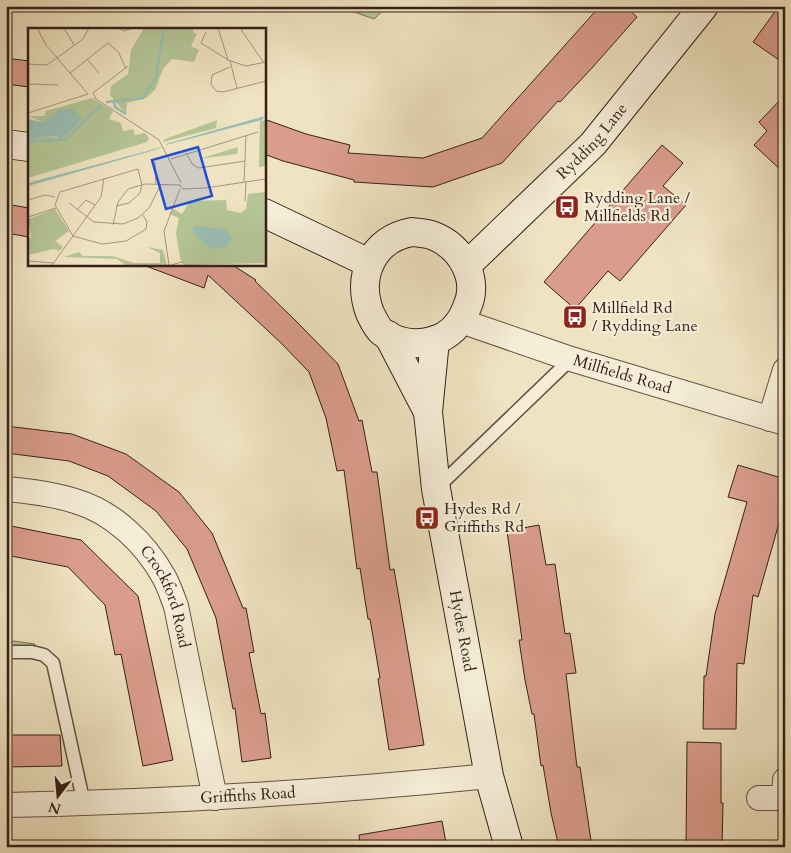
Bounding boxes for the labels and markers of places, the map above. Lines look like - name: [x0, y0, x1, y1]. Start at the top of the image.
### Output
- place label: Rydding Lane / Millfields Rd: [584, 187, 691, 227]
- bus stop icon: Rydding Lane / Millfields Rd: [554, 194, 580, 220]
- place label: Millfield Rd / Rydding Lane: [592, 297, 698, 337]
- bus stop icon: Millfield Rd / Rydding Lane: [562, 304, 588, 330]
- place label: Hydes Rd / Griffiths Rd: [444, 498, 524, 538]
- bus stop icon: Hydes Rd / Griffiths Rd: [414, 505, 440, 531]

